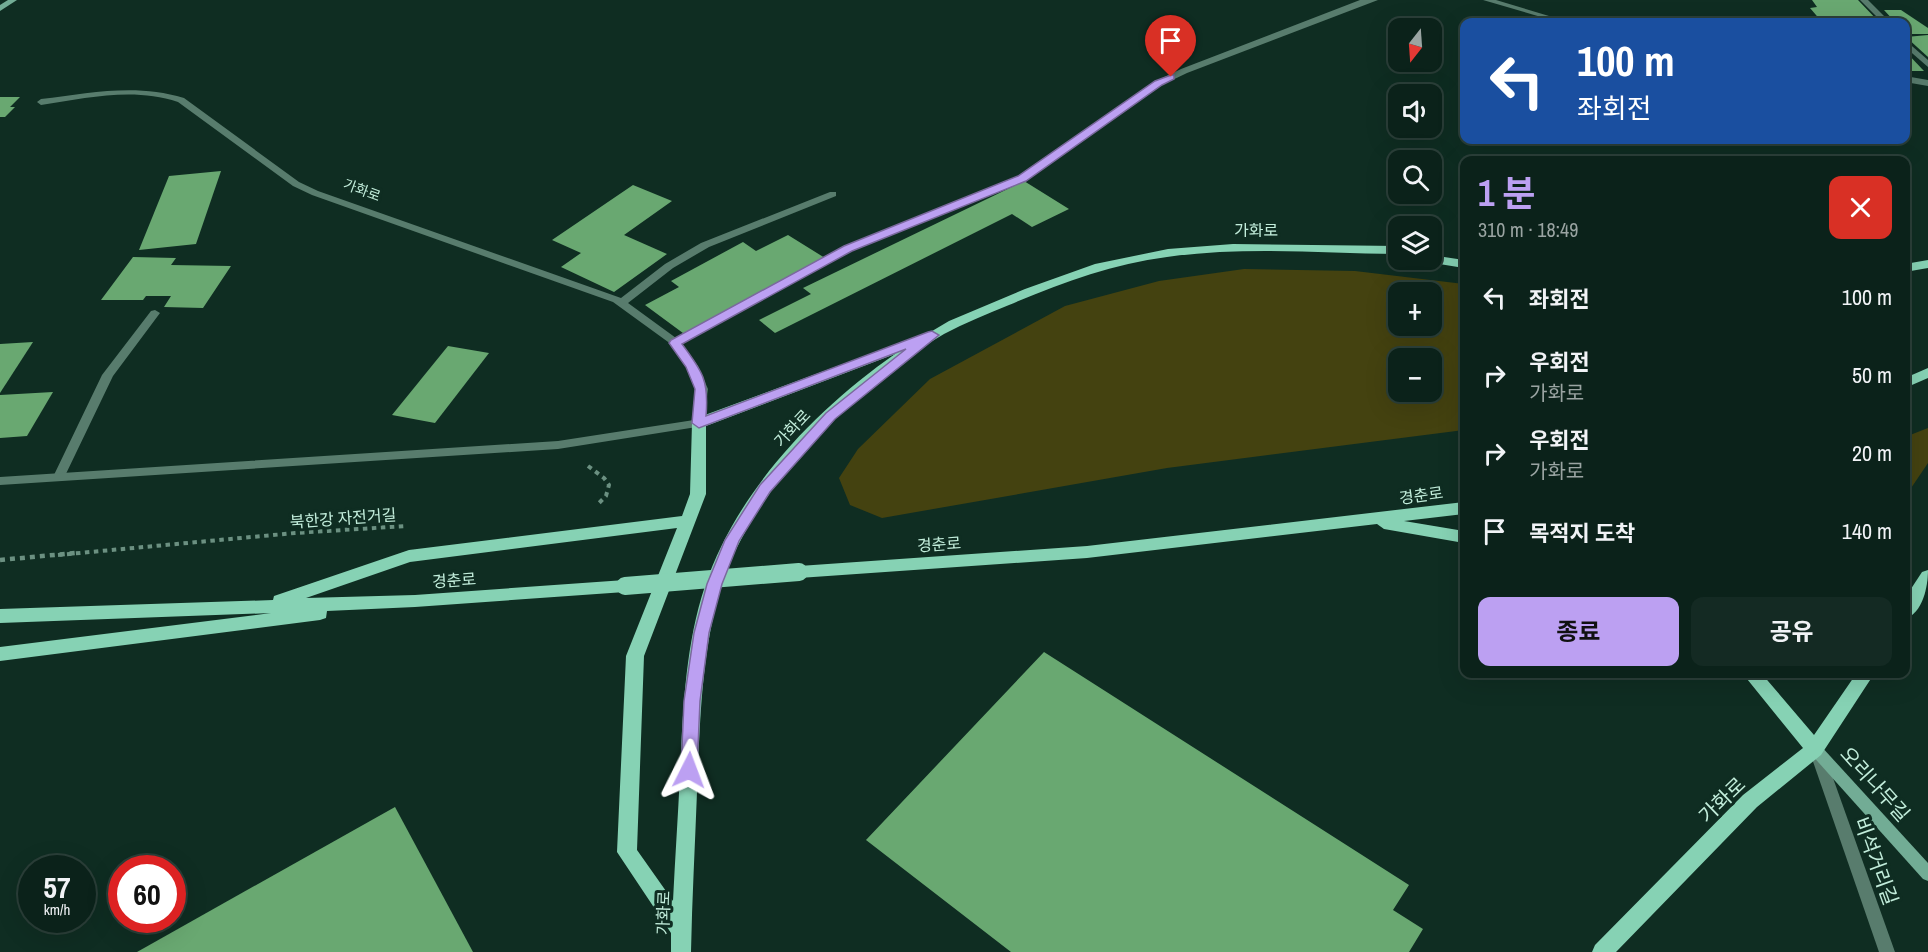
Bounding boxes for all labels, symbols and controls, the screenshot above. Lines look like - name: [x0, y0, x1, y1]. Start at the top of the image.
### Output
- pin: [1145, 15, 1196, 77]
- north arrow: [1388, 18, 1442, 72]
- map controls: [1388, 18, 1442, 402]
- icon: arrive: [1154, 24, 1187, 57]
- text: 100 m: [1577, 33, 1675, 89]
- icon: left: [1478, 42, 1556, 120]
- button: sound: [1388, 84, 1442, 138]
- text: 좌회전: [1577, 90, 1652, 126]
- button: search: [1388, 150, 1442, 204]
- text: 1 분: [1478, 169, 1536, 217]
- street label: 가화로: [341, 175, 383, 205]
- button: close: [1829, 176, 1892, 239]
- button: layers: [1388, 216, 1442, 270]
- text: 310 m · 18:49: [1478, 216, 1578, 243]
- street label: 가화로: [1234, 219, 1278, 241]
- icon: left: [1478, 281, 1511, 314]
- button: +: [1388, 282, 1442, 336]
- text: 100 m: [1842, 282, 1892, 312]
- text: 좌회전: [1529, 284, 1590, 314]
- text: 우회전: [1529, 347, 1590, 377]
- button: −: [1388, 348, 1442, 402]
- icon: right: [1478, 359, 1511, 392]
- text: 50 m: [1852, 360, 1892, 390]
- text: 가화로: [1529, 379, 1584, 406]
- street label: 가화로: [769, 404, 815, 452]
- text: 우회전: [1529, 425, 1590, 455]
- icon: right: [1478, 437, 1511, 470]
- text: 20 m: [1852, 438, 1892, 468]
- text: 가화로: [1529, 457, 1584, 484]
- street label: 경춘로: [1398, 481, 1445, 509]
- street label: 북한강 자전거길: [289, 503, 397, 533]
- icon: arrive: [1478, 515, 1511, 548]
- text: 140 m: [1842, 516, 1892, 546]
- text: 목적지 도착: [1529, 518, 1635, 548]
- street label: 경춘로: [916, 531, 962, 557]
- street label: 경춘로: [431, 567, 477, 593]
- button: 종료: [1478, 597, 1679, 666]
- button: 공유: [1691, 597, 1892, 666]
- position arrow: [657, 738, 721, 802]
- street label: 오리나무길: [1835, 740, 1916, 827]
- street label: 가화로: [1692, 771, 1751, 829]
- street label: 비석거리길: [1848, 813, 1905, 909]
- speed limit sign: 60: [108, 855, 186, 933]
- text: 57: [43, 867, 71, 907]
- street label: 가화로: [651, 890, 675, 935]
- text: km/h: [44, 899, 70, 920]

